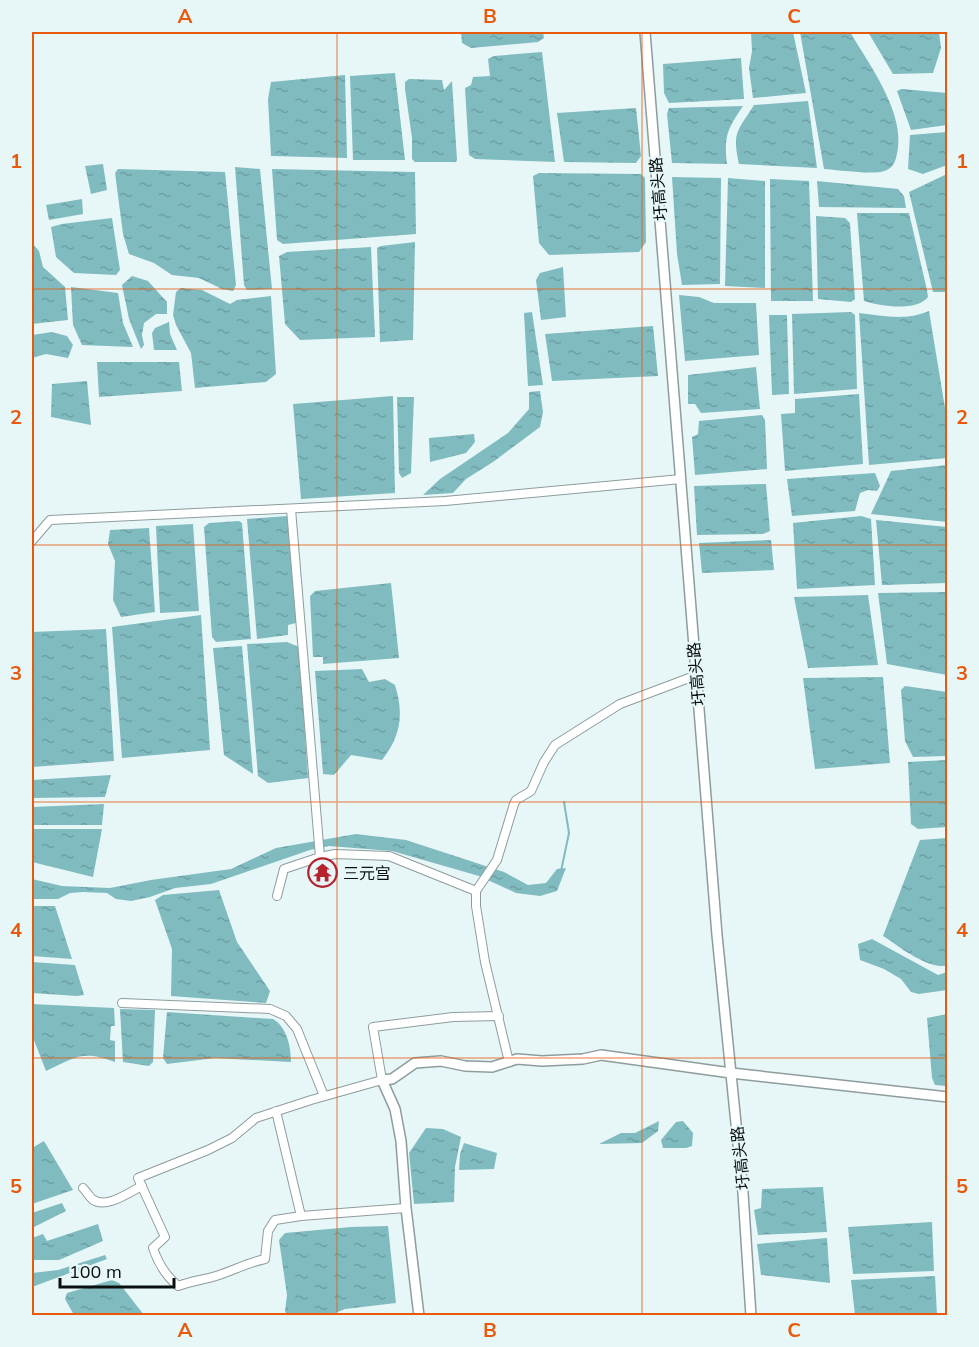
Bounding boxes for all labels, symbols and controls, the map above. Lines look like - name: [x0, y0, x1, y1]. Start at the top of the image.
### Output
- text: A: [178, 3, 193, 28]
- text: B: [483, 3, 497, 28]
- text: C: [787, 3, 801, 28]
- text: 1: [10, 148, 22, 173]
- text: 1: [956, 148, 968, 173]
- street label: 圩高头路: [645, 156, 671, 222]
- text: 2: [10, 404, 22, 429]
- text: 2: [956, 404, 968, 429]
- street label: 圩高头路: [683, 641, 709, 707]
- text: 3: [10, 660, 22, 685]
- text: 3: [956, 660, 968, 685]
- temple icon: 三元宫: [306, 857, 338, 889]
- place label: 三元宫: [343, 863, 391, 883]
- text: 4: [10, 917, 22, 942]
- text: 4: [956, 917, 968, 942]
- street label: 圩高头路: [727, 1125, 753, 1191]
- text: 5: [10, 1173, 22, 1198]
- text: 5: [956, 1173, 968, 1198]
- scale bar: [60, 1251, 174, 1289]
- text: 100 m: [69, 1260, 122, 1283]
- text: A: [178, 1317, 193, 1342]
- text: B: [483, 1317, 497, 1342]
- text: C: [787, 1317, 801, 1342]

